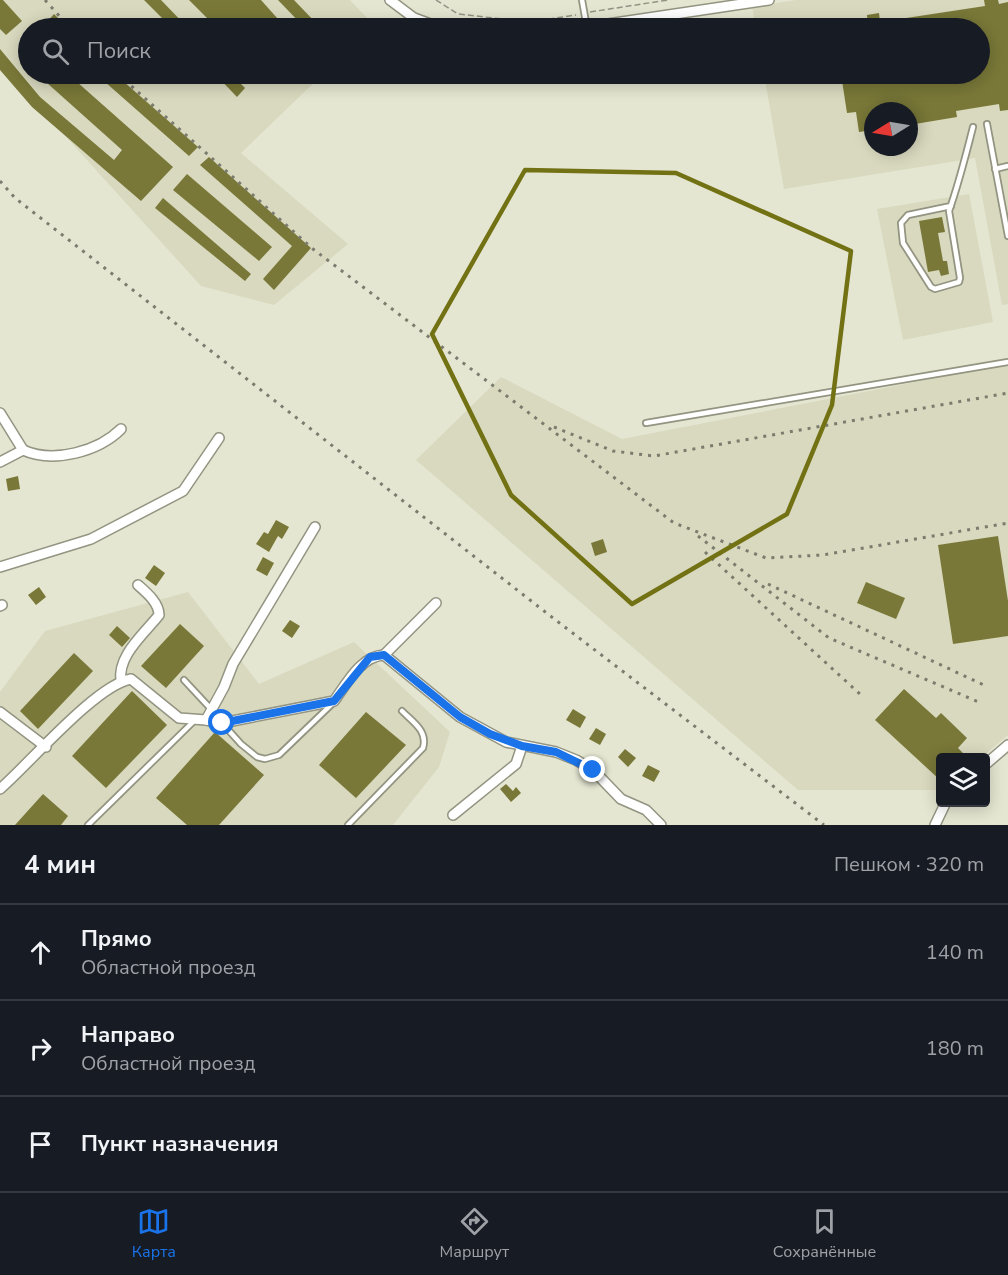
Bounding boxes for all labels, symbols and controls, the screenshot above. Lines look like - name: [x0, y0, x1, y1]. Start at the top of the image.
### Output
- search box: [18, 18, 990, 84]
- icon: search: [39, 35, 72, 68]
- text: Поиск: [87, 36, 151, 66]
- north arrow: [864, 102, 918, 156]
- route start: [208, 709, 234, 735]
- map controls: [936, 753, 990, 807]
- button: layers: [936, 753, 990, 807]
- route end: [579, 756, 605, 782]
- text: 4 мин: [24, 847, 96, 882]
- text: Пешком · 320 m: [834, 851, 984, 878]
- text: Прямо: [81, 924, 152, 954]
- icon: ahead: [24, 936, 57, 969]
- text: 140 m: [926, 939, 984, 966]
- text: Областной проезд: [81, 954, 256, 981]
- text: Направо: [81, 1020, 175, 1050]
- icon: right: [24, 1032, 57, 1065]
- text: 180 m: [926, 1035, 984, 1062]
- text: Областной проезд: [81, 1050, 256, 1077]
- icon: arrive: [24, 1128, 57, 1161]
- text: Пункт назначения: [81, 1129, 279, 1159]
- tab: Карта: [132, 1205, 176, 1263]
- tab: Маршрут: [440, 1205, 509, 1263]
- tab: Сохранённые: [773, 1205, 876, 1263]

